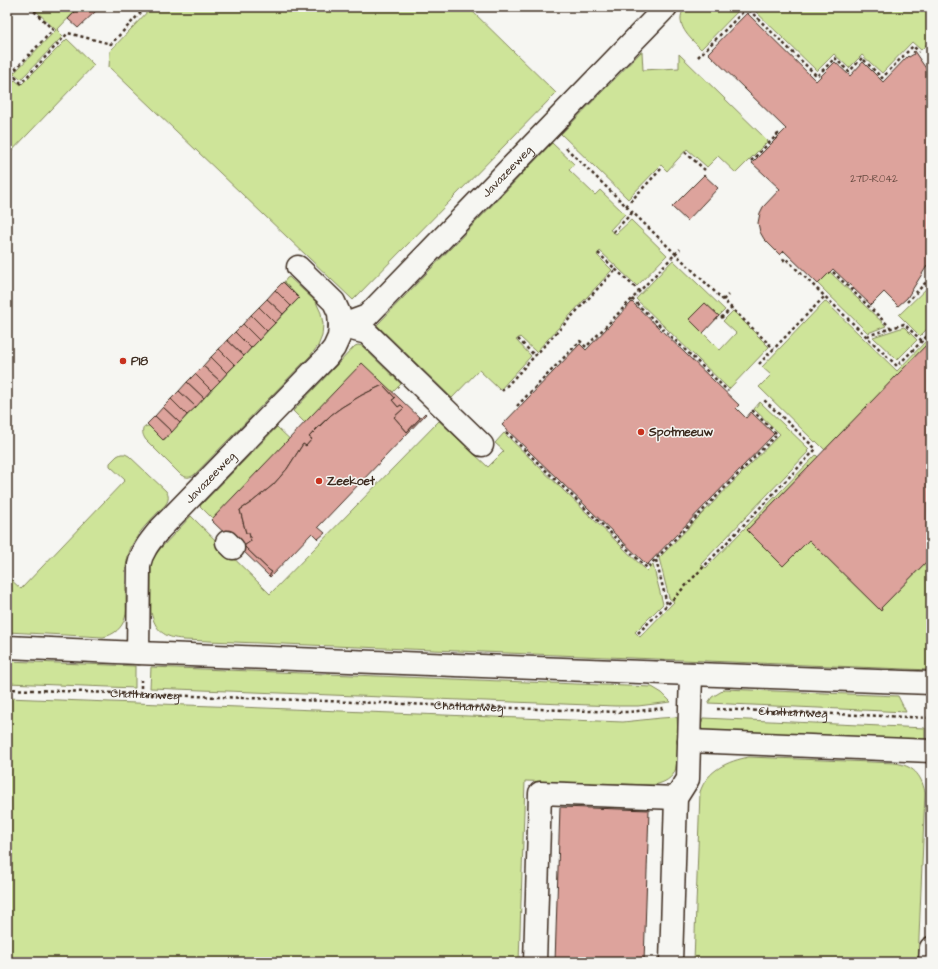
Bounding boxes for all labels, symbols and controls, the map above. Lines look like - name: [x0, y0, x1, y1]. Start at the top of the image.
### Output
- street label: Javazeeweg: [478, 142, 537, 201]
- house number: 27D-R042: [850, 172, 898, 186]
- place label: P18: [131, 353, 148, 370]
- marker: P18: [118, 356, 128, 366]
- place label: Spotmeeuw: [648, 424, 713, 442]
- marker: Spotmeeuw: [636, 427, 646, 437]
- street label: Javazeeweg: [181, 448, 240, 507]
- place label: Zeekoet: [327, 473, 375, 490]
- marker: Zeekoet: [314, 476, 324, 486]
- street label: Chathamweg: [110, 685, 180, 705]
- street label: Chathamweg: [434, 697, 504, 718]
- street label: Chathamweg: [758, 703, 828, 724]

